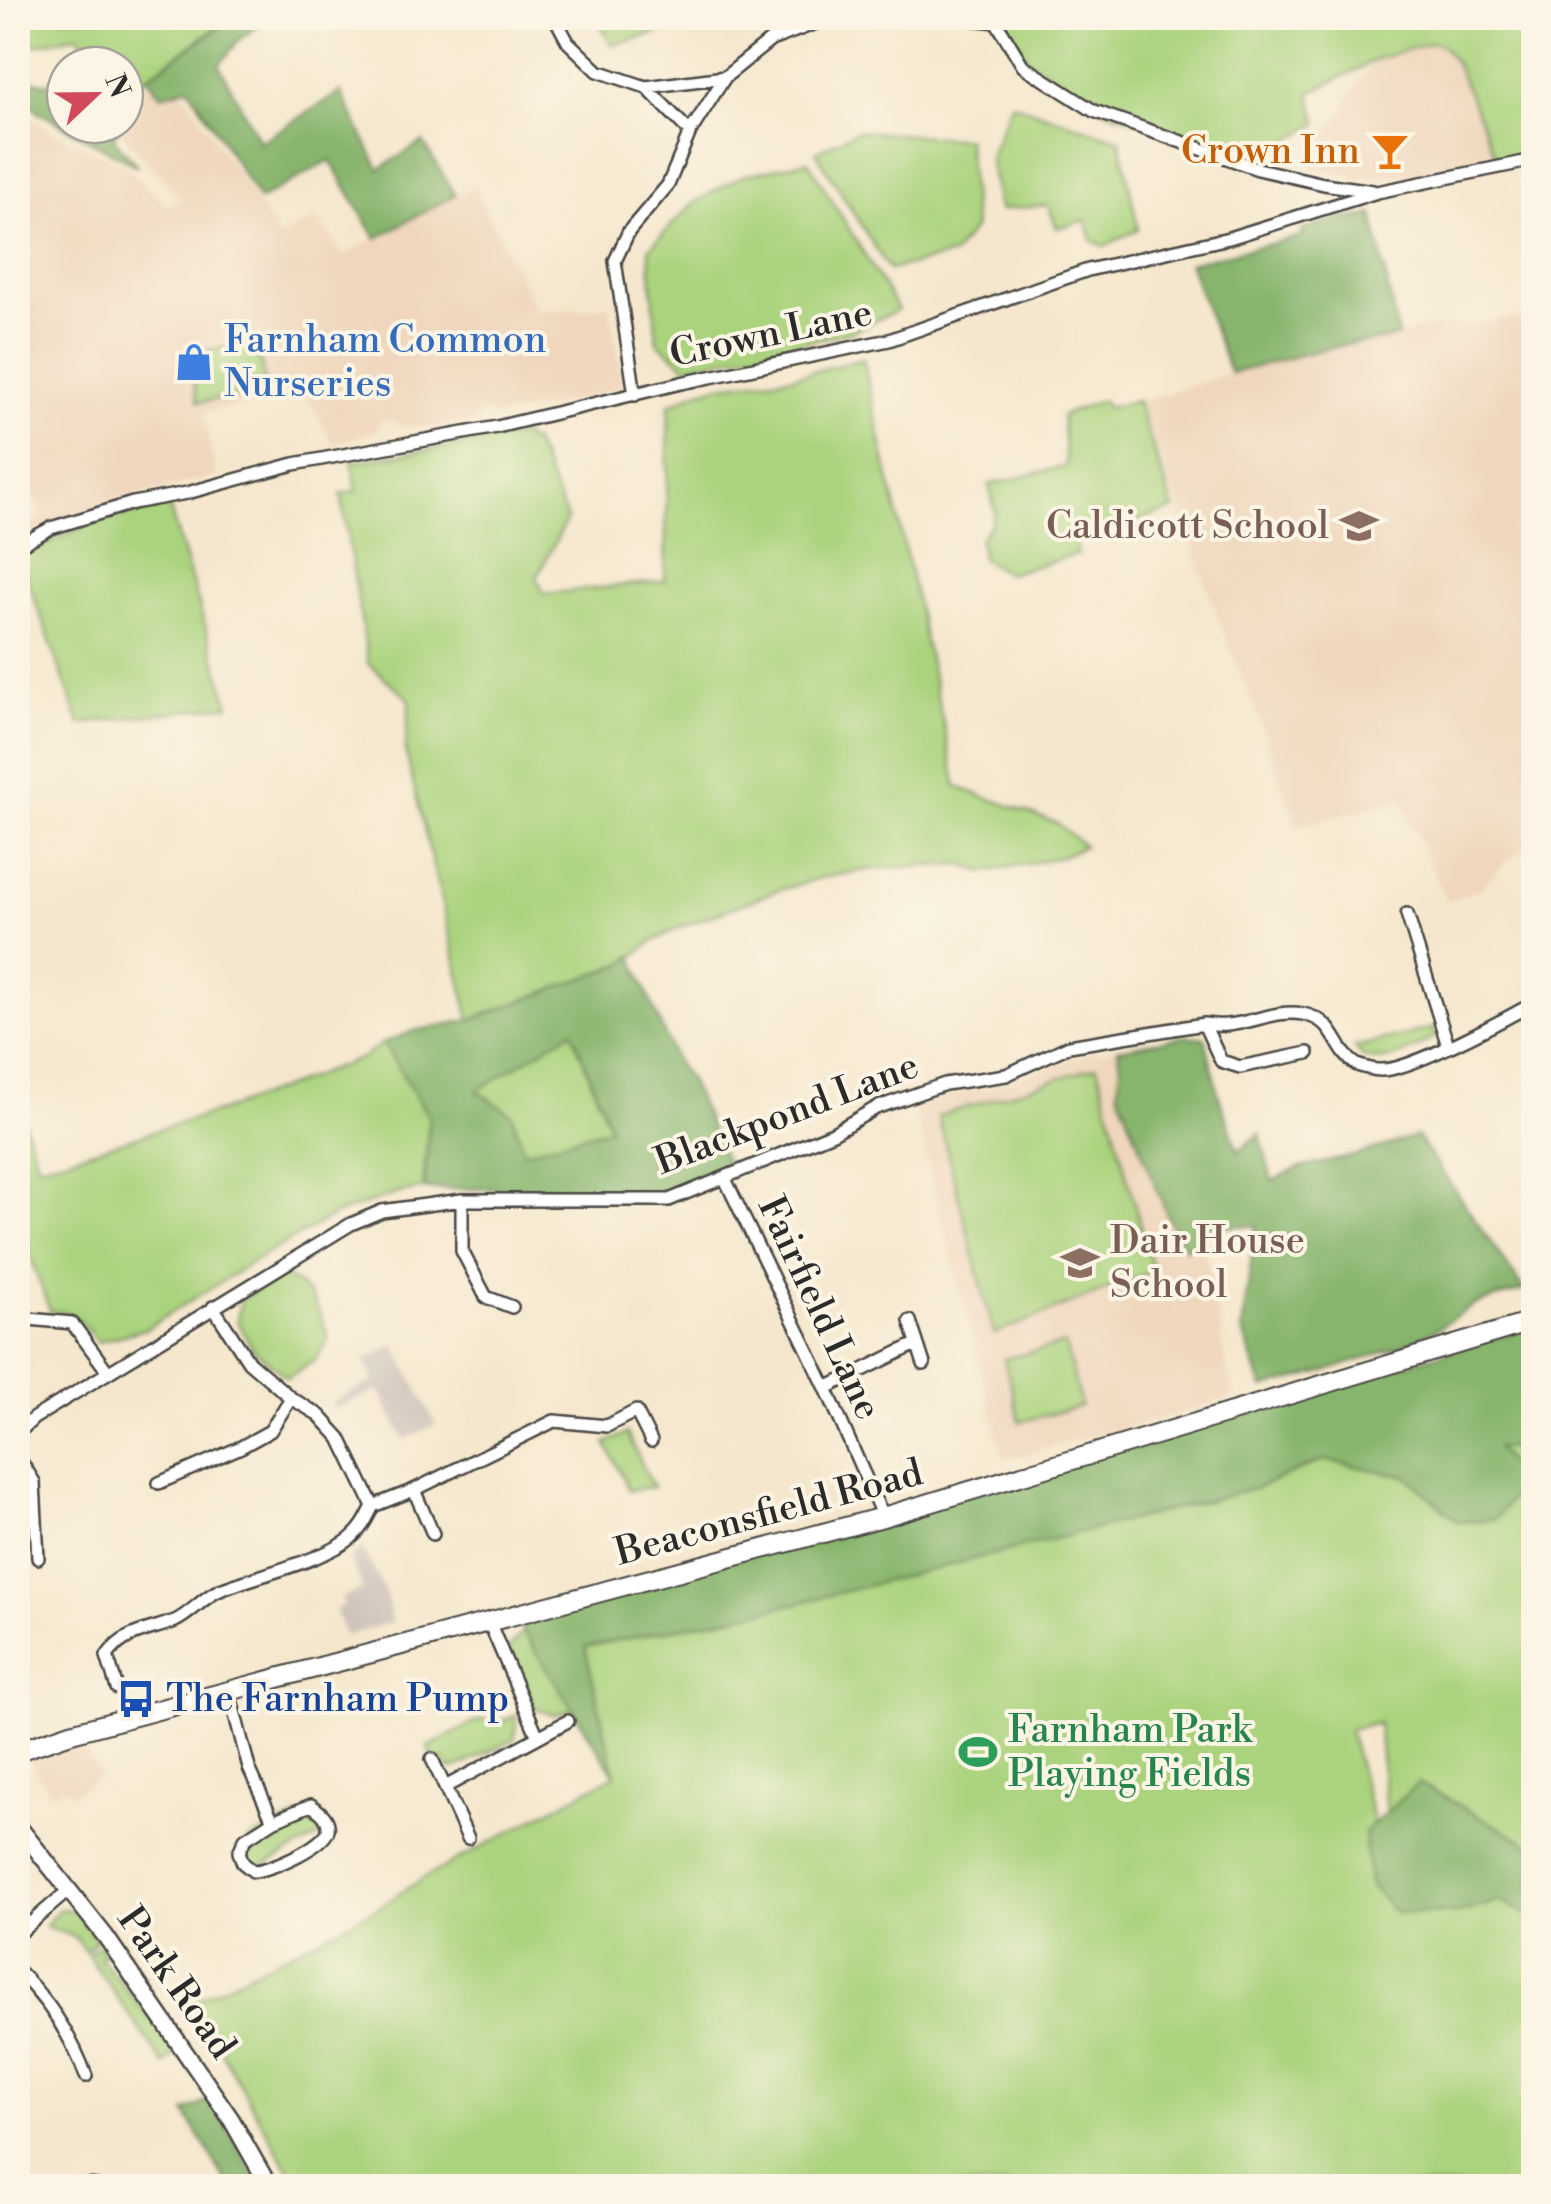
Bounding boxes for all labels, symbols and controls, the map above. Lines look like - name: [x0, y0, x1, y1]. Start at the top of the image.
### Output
- north arrow: [45, 45, 145, 145]
- text: N: [96, 69, 137, 103]
- place label: Crown Inn: [1181, 128, 1360, 175]
- bar icon: Crown Inn: [1369, 130, 1411, 172]
- street label: Crown Lane: [666, 290, 876, 378]
- place label: Farnham Common Nurseries: [224, 317, 547, 408]
- shop icon: Farnham Common Nurseries: [173, 341, 215, 383]
- place label: Caldicott School: [1046, 503, 1329, 550]
- school or university icon: Caldicott School: [1338, 505, 1380, 547]
- street label: Blackpond Lane: [648, 1042, 925, 1186]
- street label: Fairfield Lane: [747, 1189, 891, 1427]
- place label: Dair House School: [1110, 1218, 1305, 1309]
- school or university icon: Dair House School: [1059, 1242, 1101, 1284]
- street label: Beaconsfield Road: [609, 1449, 928, 1577]
- place label: The Farnham Pump: [166, 1676, 509, 1723]
- bus stop icon: The Farnham Pump: [115, 1678, 157, 1720]
- place label: Farnham Park Playing Fields: [1008, 1707, 1254, 1798]
- sports icon: Farnham Park Playing Fields: [957, 1731, 999, 1773]
- street label: Park Road: [107, 1898, 246, 2068]

